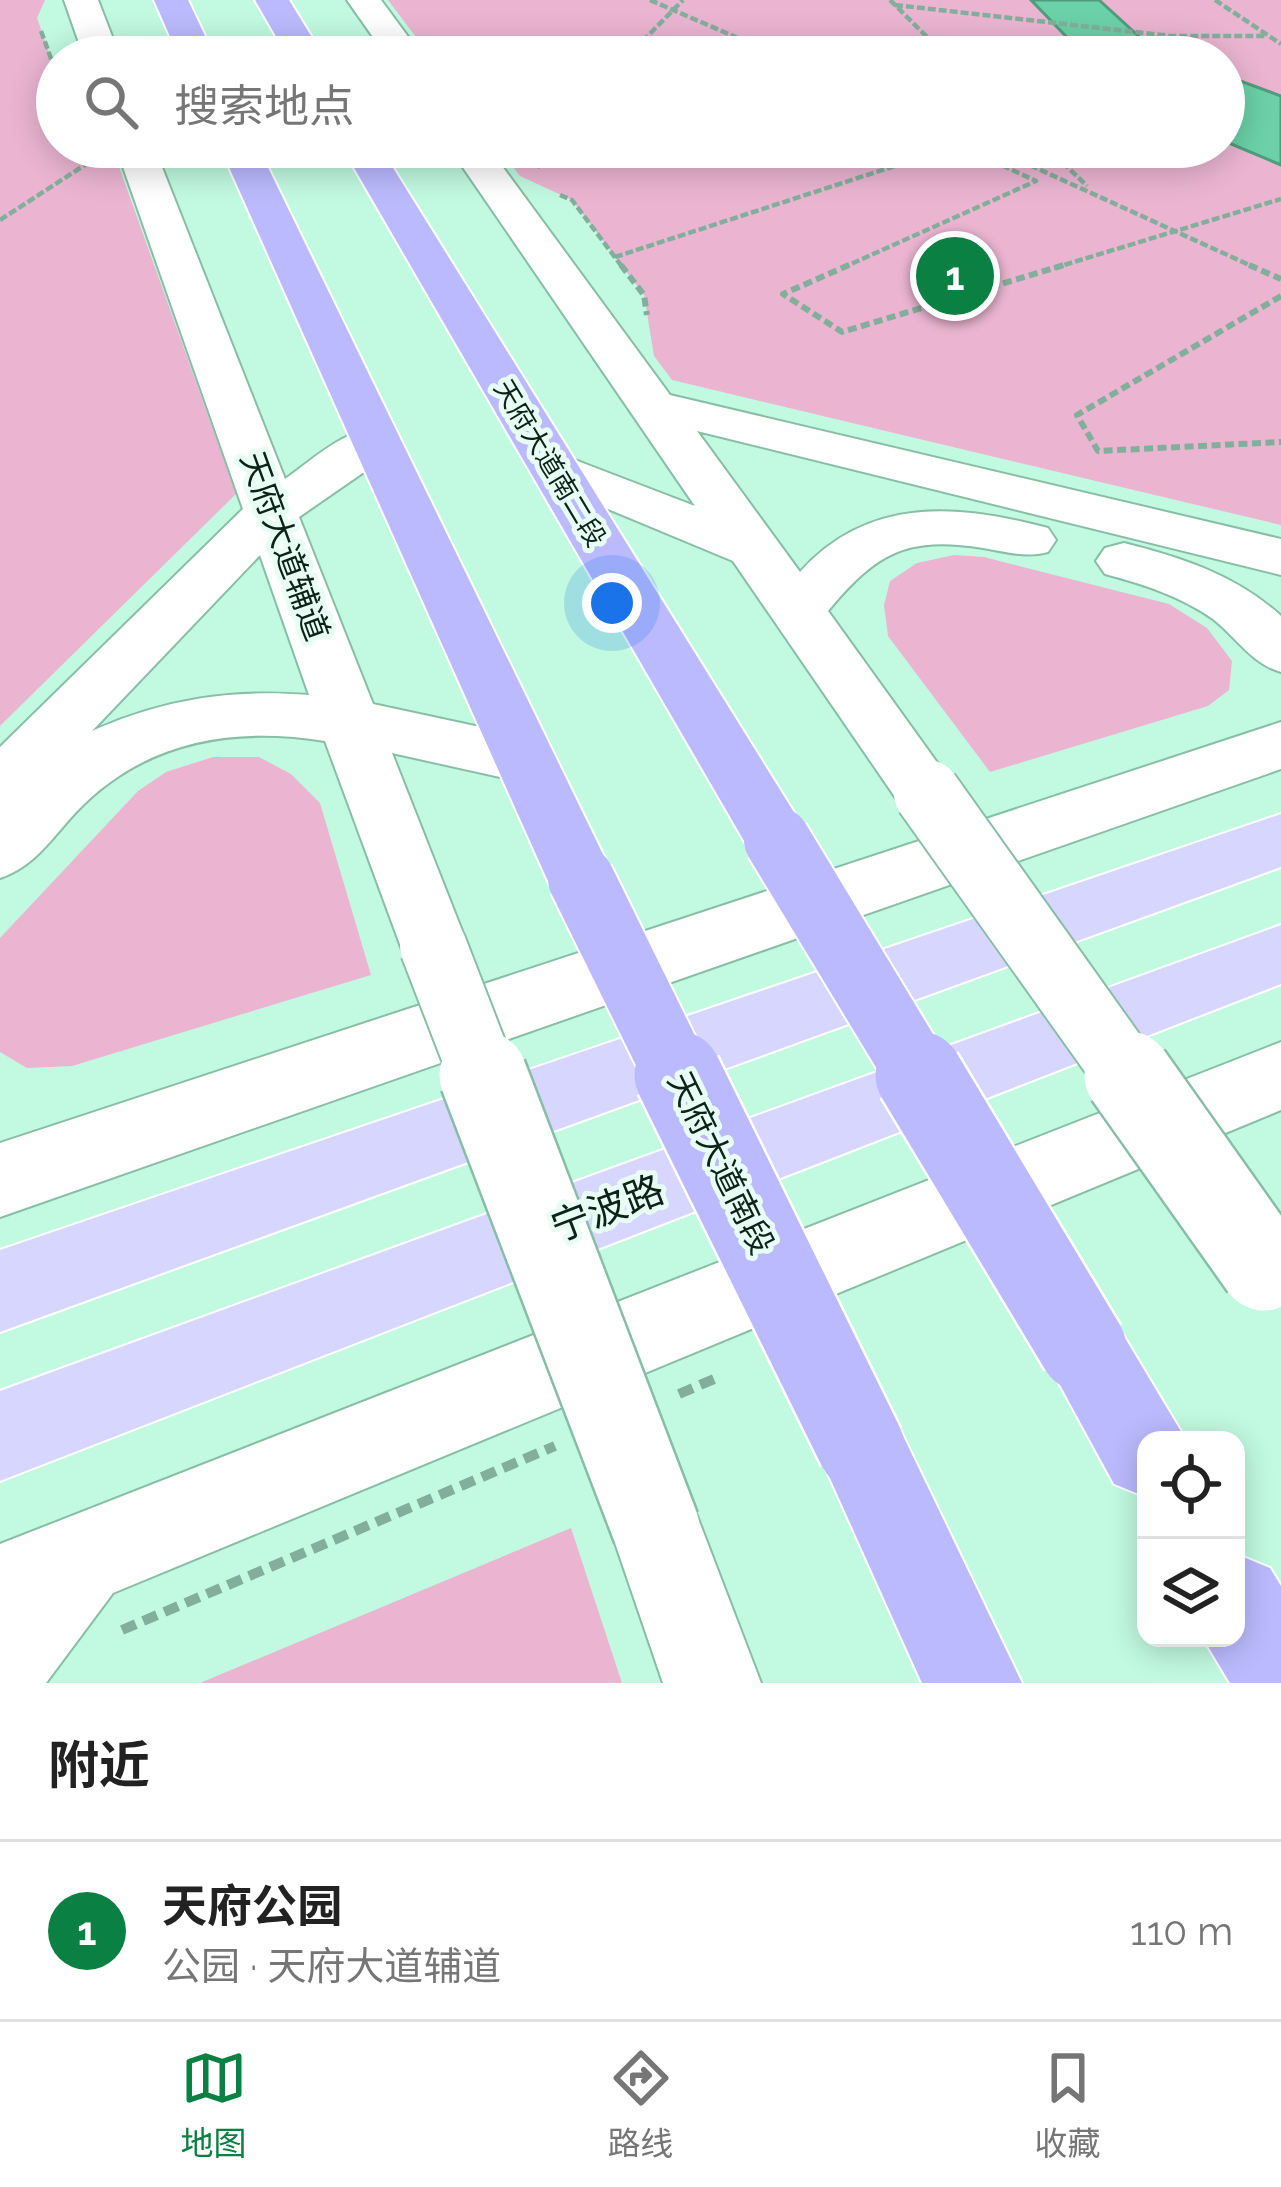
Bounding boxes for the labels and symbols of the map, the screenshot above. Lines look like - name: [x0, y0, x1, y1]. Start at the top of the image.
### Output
- pin: 1: [916, 231, 994, 321]
- street label: 天府大道南二段: [488, 374, 612, 552]
- street label: 天府大道辅道: [233, 446, 337, 646]
- your location: [582, 573, 642, 633]
- street label: 天府大道南段: [660, 1065, 782, 1261]
- street label: 宁波路: [544, 1166, 670, 1250]

